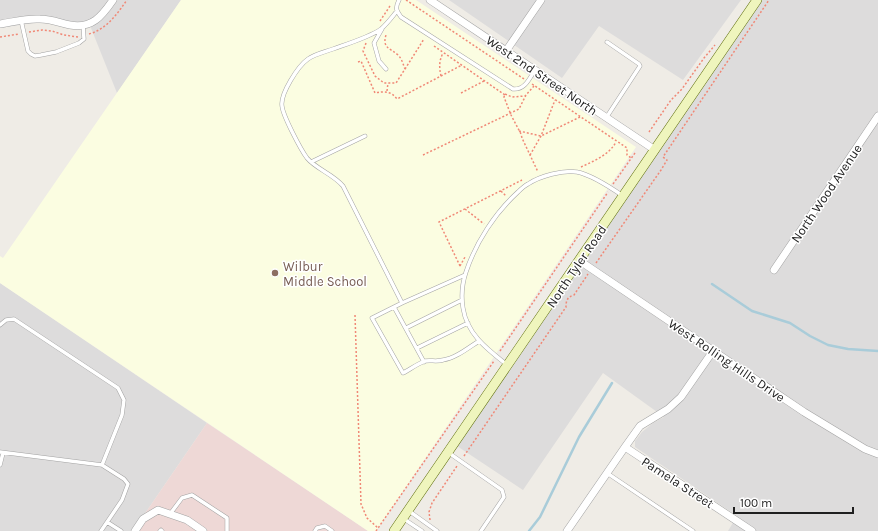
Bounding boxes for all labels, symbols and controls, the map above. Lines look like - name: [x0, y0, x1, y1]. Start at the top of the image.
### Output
- street label: West 2nd Street North: [483, 33, 600, 118]
- street label: North Wood Avenue: [788, 141, 865, 245]
- street label: North Tyler Road: [543, 222, 610, 310]
- place label: Wilbur Middle School: [283, 259, 367, 289]
- marker: Wilbur Middle School: [270, 268, 280, 278]
- street label: West Rolling Hills Drive: [666, 316, 788, 405]
- street label: Pamela Street: [639, 454, 717, 511]
- scale bar: [734, 489, 853, 515]
- text: 100 m: [740, 496, 772, 510]

